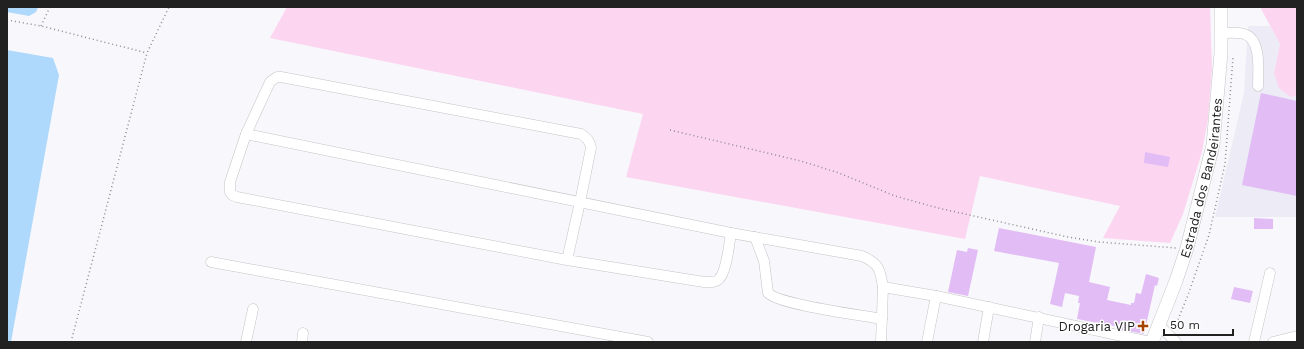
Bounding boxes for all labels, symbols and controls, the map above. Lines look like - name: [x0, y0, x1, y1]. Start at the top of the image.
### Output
- street label: Estrada dos Bandeirantes: [1177, 97, 1225, 260]
- scale bar: [1164, 311, 1233, 337]
- text: 50 m: [1170, 318, 1200, 332]
- place label: Drogaria VIP: [1059, 319, 1135, 334]
- marker: Drogaria VIP: [1138, 321, 1148, 331]

